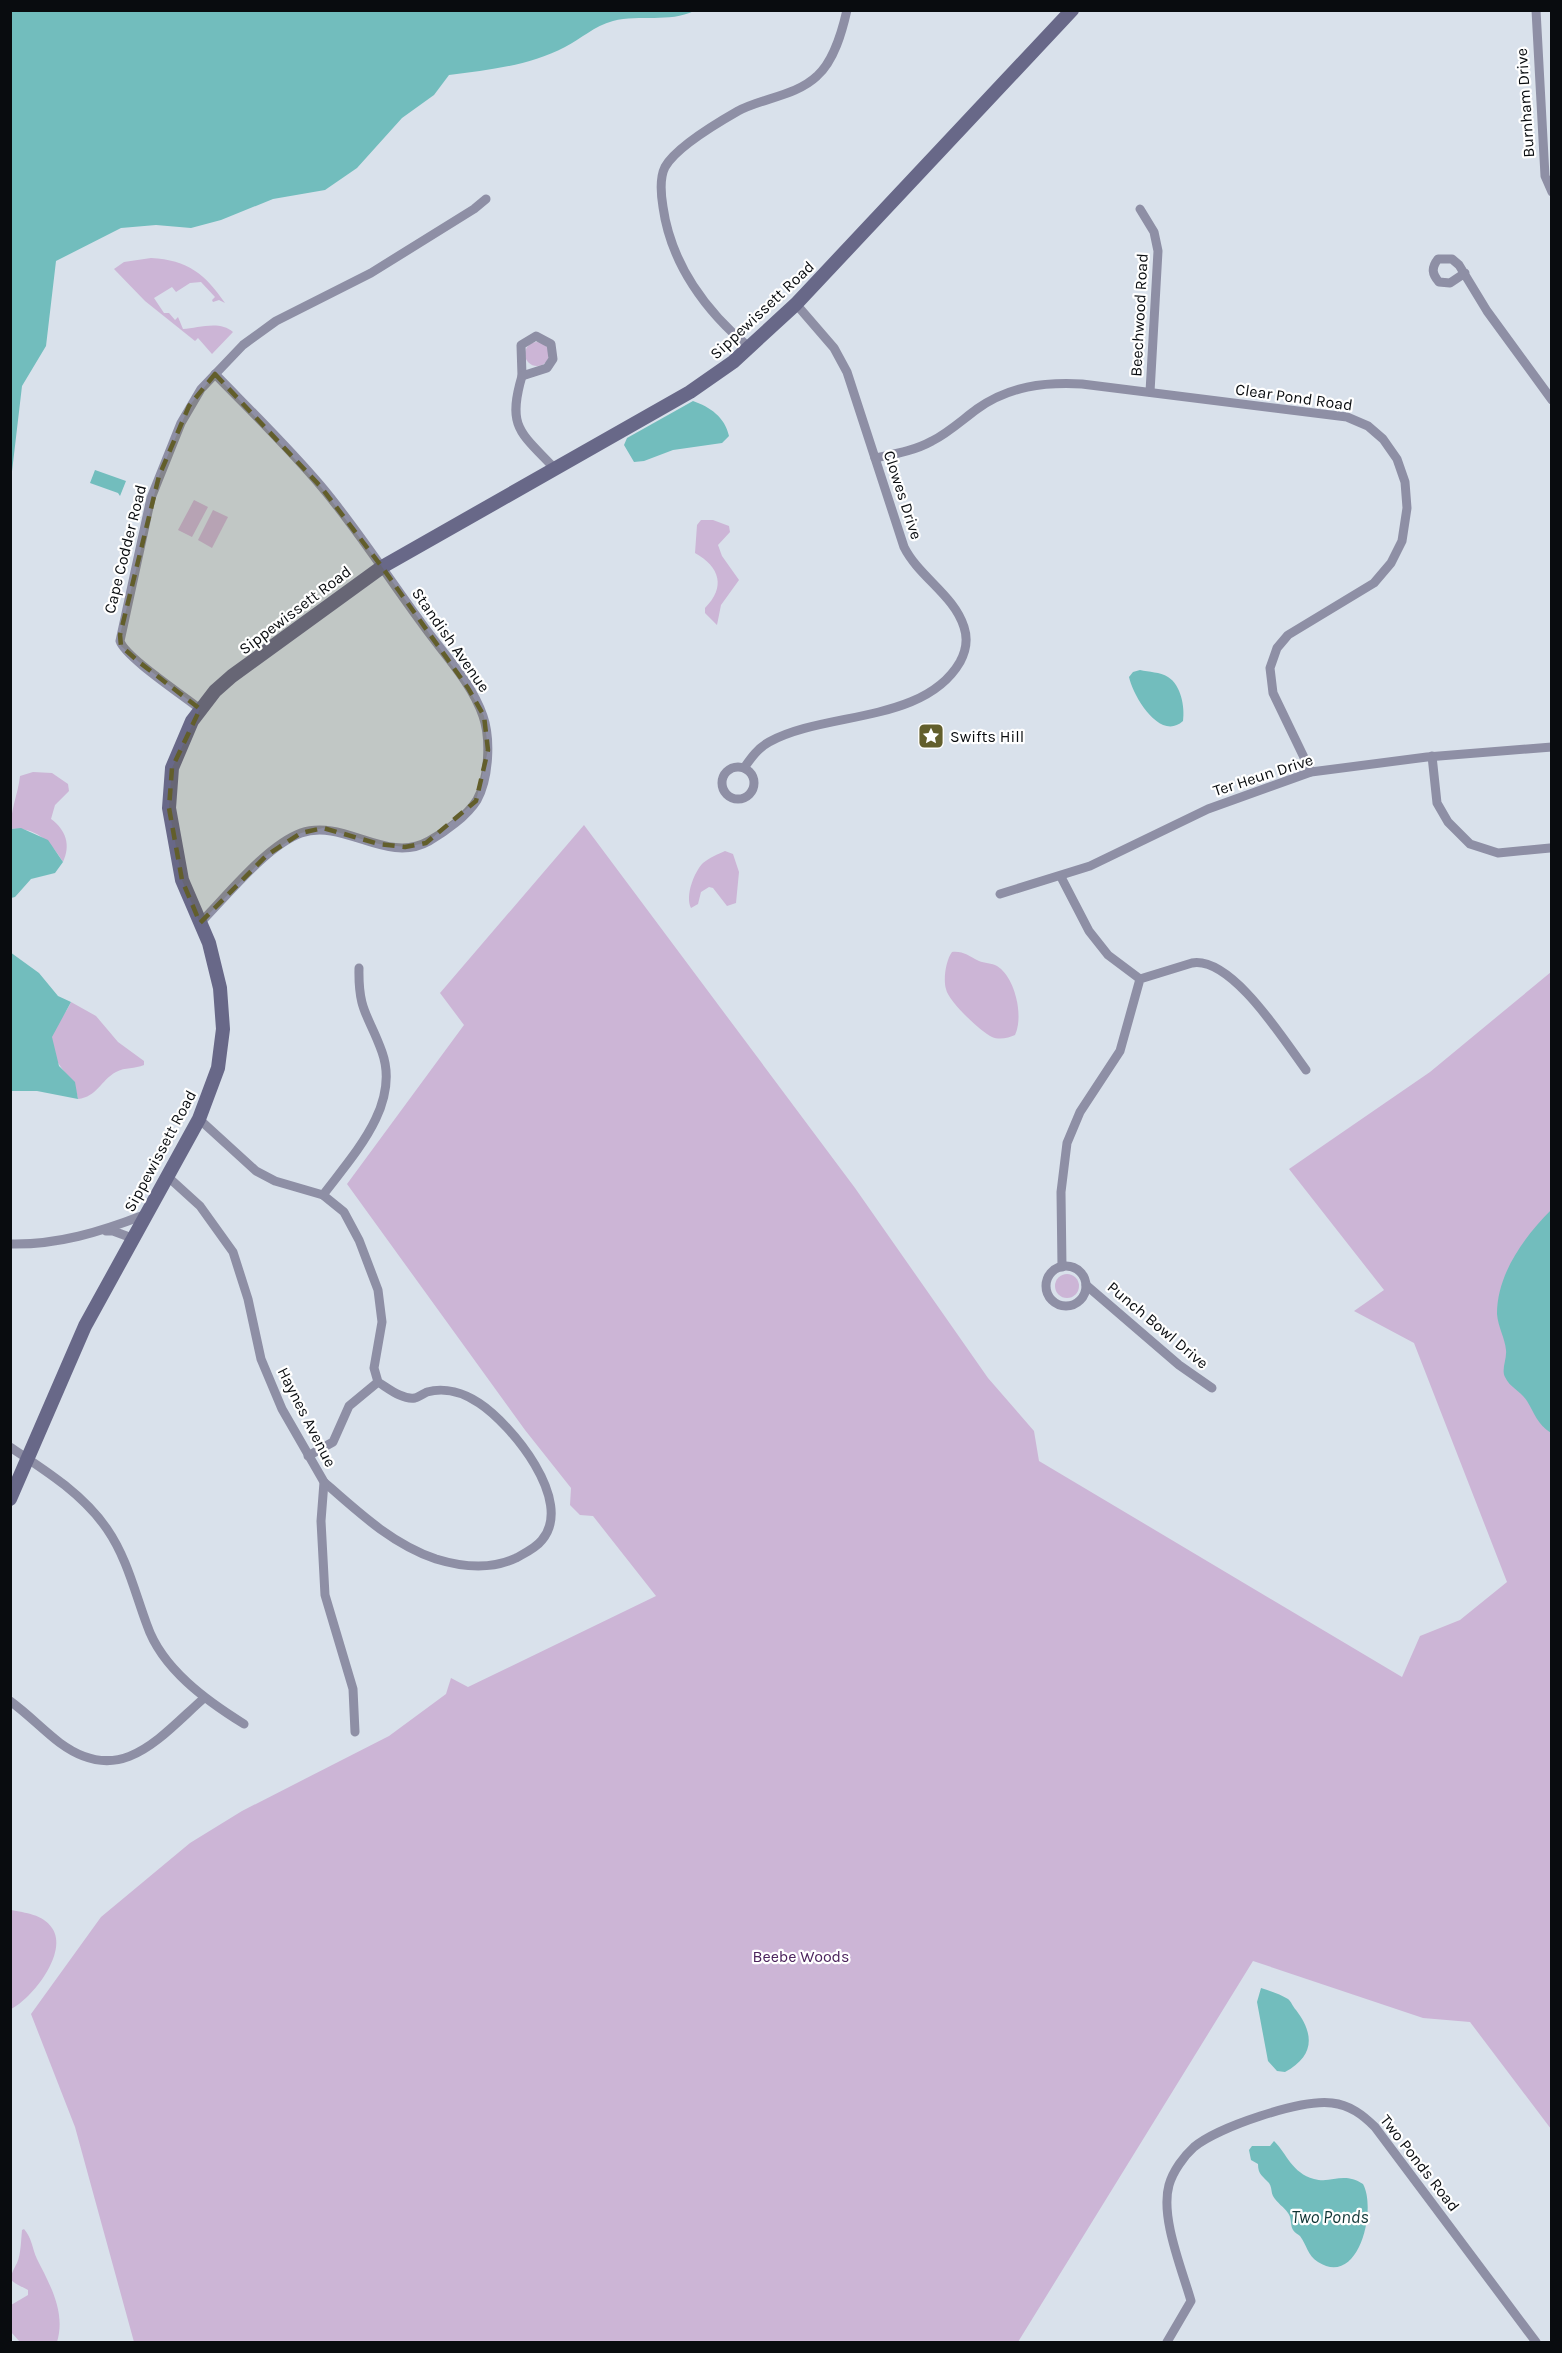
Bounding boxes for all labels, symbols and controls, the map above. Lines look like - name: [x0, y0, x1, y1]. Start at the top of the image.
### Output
- street label: Burnham Drive: [1512, 48, 1538, 158]
- street label: Beechwood Road: [1126, 253, 1152, 377]
- street label: Sippewissett Road: [706, 257, 818, 363]
- street label: Clear Pond Road: [1234, 379, 1354, 415]
- street label: Clowes Drive: [880, 448, 926, 542]
- street label: Cape Codder Road: [100, 483, 150, 615]
- street label: Sippewissett Road: [235, 562, 355, 658]
- street label: Standish Avenue: [408, 584, 494, 696]
- place icon: Swifts Hill: [916, 721, 946, 751]
- place label: Swifts Hill: [950, 727, 1024, 746]
- street label: Ter Heun Drive: [1211, 750, 1315, 800]
- street label: Sippewissett Road: [120, 1087, 200, 1215]
- street label: Punch Bowl Drive: [1104, 1277, 1212, 1373]
- street label: Haynes Avenue: [274, 1364, 340, 1470]
- park label: Beebe Woods: [752, 1947, 850, 1966]
- street label: Two Ponds Road: [1376, 2111, 1464, 2215]
- water label: Two Ponds: [1291, 2206, 1369, 2228]

